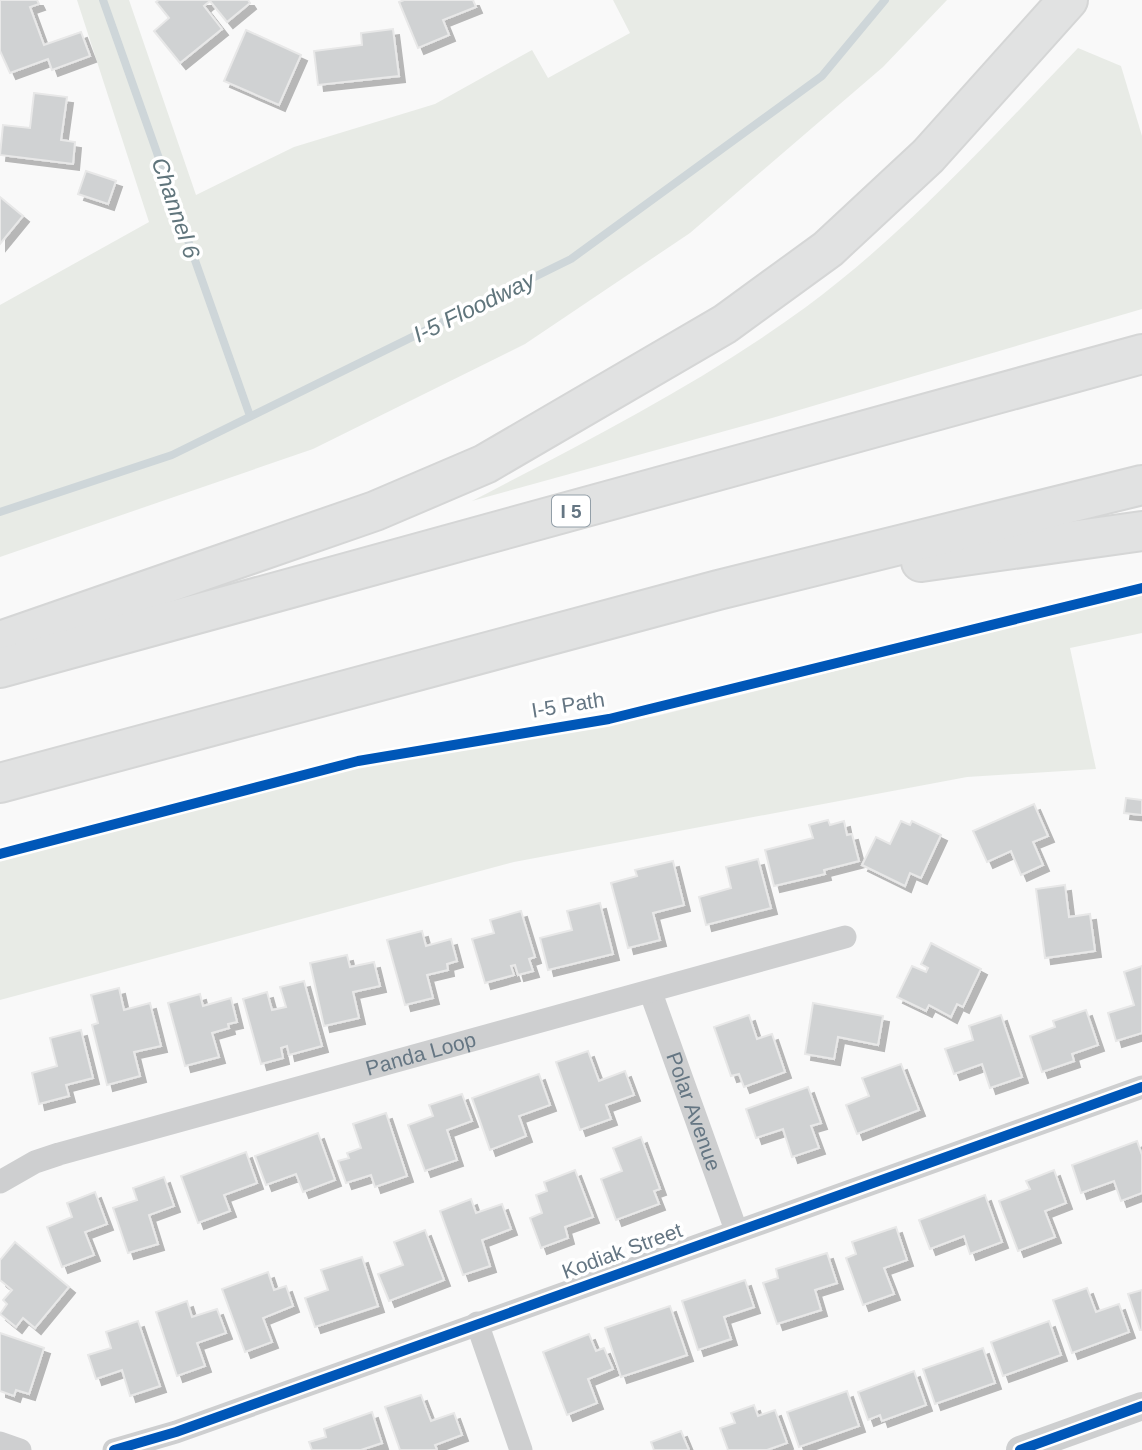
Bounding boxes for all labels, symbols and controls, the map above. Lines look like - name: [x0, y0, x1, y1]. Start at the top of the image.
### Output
- water label: Channel 6: [147, 154, 205, 262]
- water label: I-5 Floodway: [409, 266, 540, 348]
- road number: I 5: [552, 496, 590, 526]
- street label: I-5 Path: [530, 687, 606, 722]
- street label: Panda Loop: [363, 1027, 478, 1080]
- street label: Polar Avenue: [662, 1049, 726, 1174]
- street label: Kodiak Street: [559, 1218, 685, 1283]

